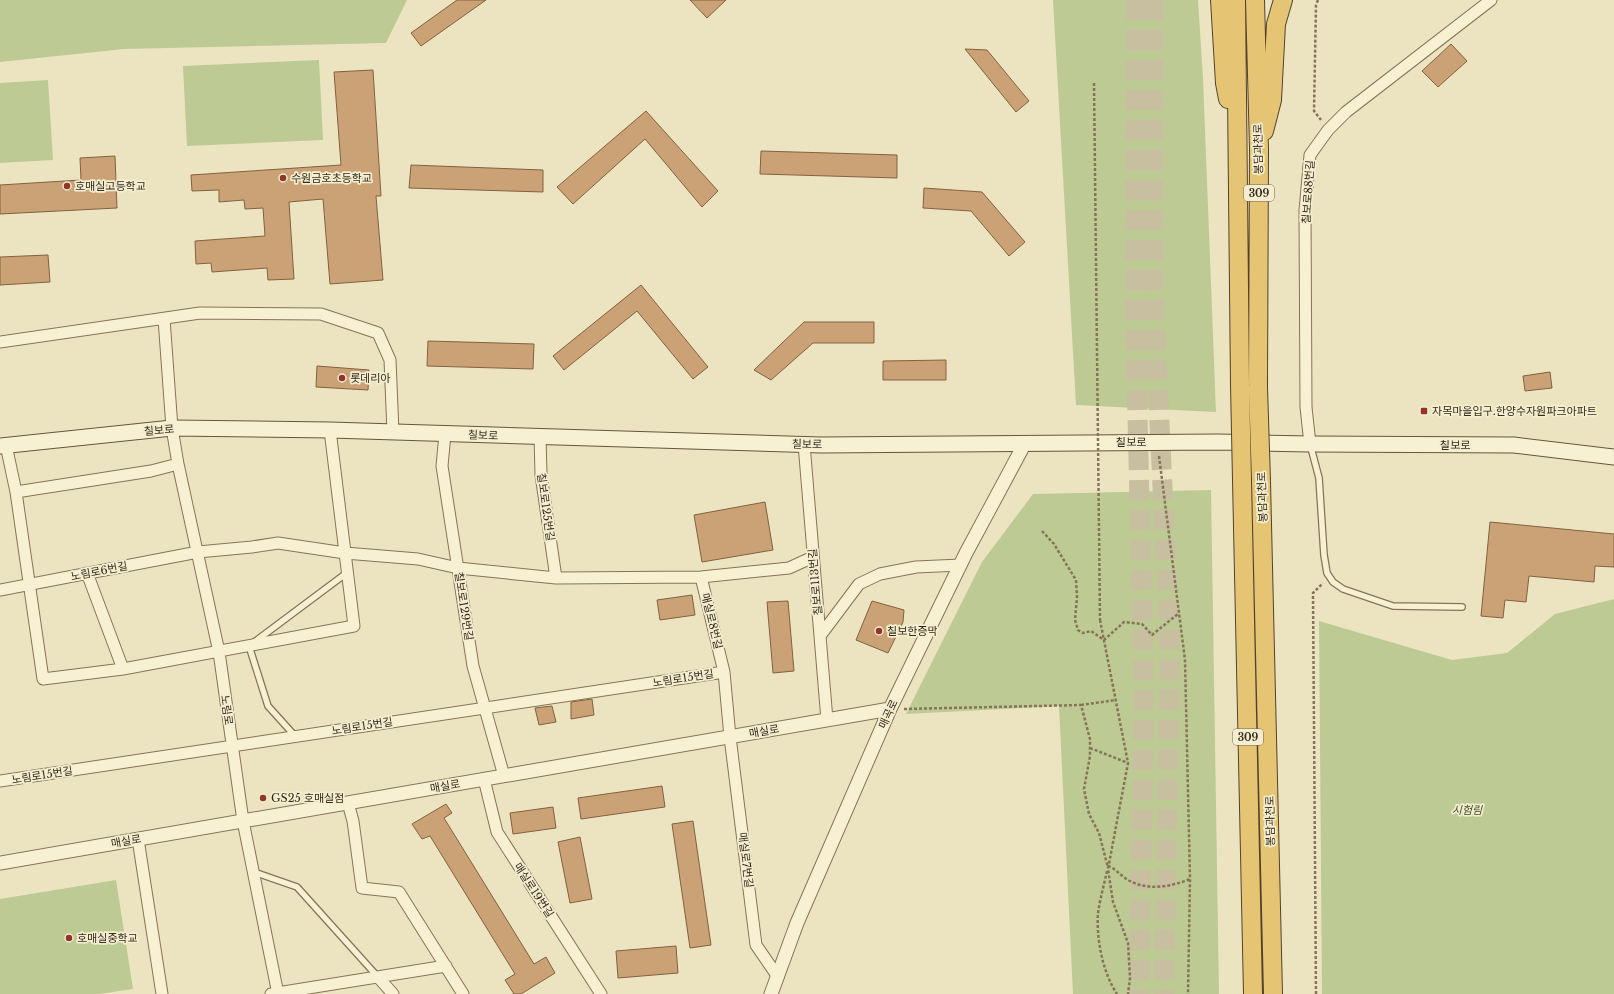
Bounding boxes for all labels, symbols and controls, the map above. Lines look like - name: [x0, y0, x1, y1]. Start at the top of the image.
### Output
- street label: 봉담과천로: [1251, 124, 1265, 174]
- street label: 칠보로88번길: [1299, 160, 1317, 224]
- place label: 수원금호초등학교: [291, 171, 372, 185]
- marker: 수원금호초등학교: [278, 173, 288, 183]
- place label: 호매실고등학교: [75, 179, 146, 193]
- marker: 호매실고등학교: [62, 181, 72, 191]
- road number: 309: [1244, 185, 1274, 201]
- place label: 롯데리아: [350, 371, 390, 385]
- marker: 롯데리아: [337, 373, 347, 383]
- place label: 자목마을입구.한양수자원파크아파트: [1432, 404, 1597, 418]
- marker: 자목마을입구.한양수자원파크아파트: [1419, 406, 1429, 416]
- street label: 칠보로: [143, 422, 175, 438]
- street label: 칠보로: [468, 427, 498, 443]
- street label: 칠보로: [1116, 435, 1146, 449]
- street label: 칠보로: [792, 437, 822, 451]
- street label: 칠보로: [1440, 438, 1470, 452]
- street label: 봉담과천로: [1254, 471, 1270, 523]
- street label: 칠보로125번길: [534, 472, 558, 542]
- street label: 칠보로113번길: [805, 548, 825, 616]
- street label: 노림로6번길: [69, 559, 129, 583]
- street label: 칠보로129번길: [452, 571, 476, 641]
- street label: 매실로8번길: [698, 592, 726, 650]
- place label: 칠보한증막: [887, 624, 938, 638]
- marker: 칠보한증막: [874, 626, 884, 636]
- street label: 노림로15번길: [651, 666, 715, 690]
- street label: 노림로: [218, 694, 236, 726]
- street label: 매곡로: [875, 697, 901, 731]
- street label: 노림로15번길: [330, 714, 394, 738]
- street label: 매실로: [748, 721, 780, 741]
- road number: 309: [1233, 729, 1263, 745]
- street label: 노림로15번길: [10, 763, 74, 787]
- street label: 매실로: [429, 776, 461, 796]
- place label: GS25 호매실점: [271, 791, 344, 805]
- marker: GS25 호매실점: [258, 793, 268, 803]
- street label: 봉담과천로: [1263, 796, 1277, 846]
- park label: 시험림: [1452, 803, 1483, 817]
- street label: 매실로: [110, 831, 142, 851]
- street label: 매실로7번길: [736, 831, 756, 889]
- street label: 매실로19번길: [511, 860, 557, 920]
- place label: 호매실중학교: [77, 931, 138, 945]
- marker: 호매실중학교: [64, 933, 74, 943]

